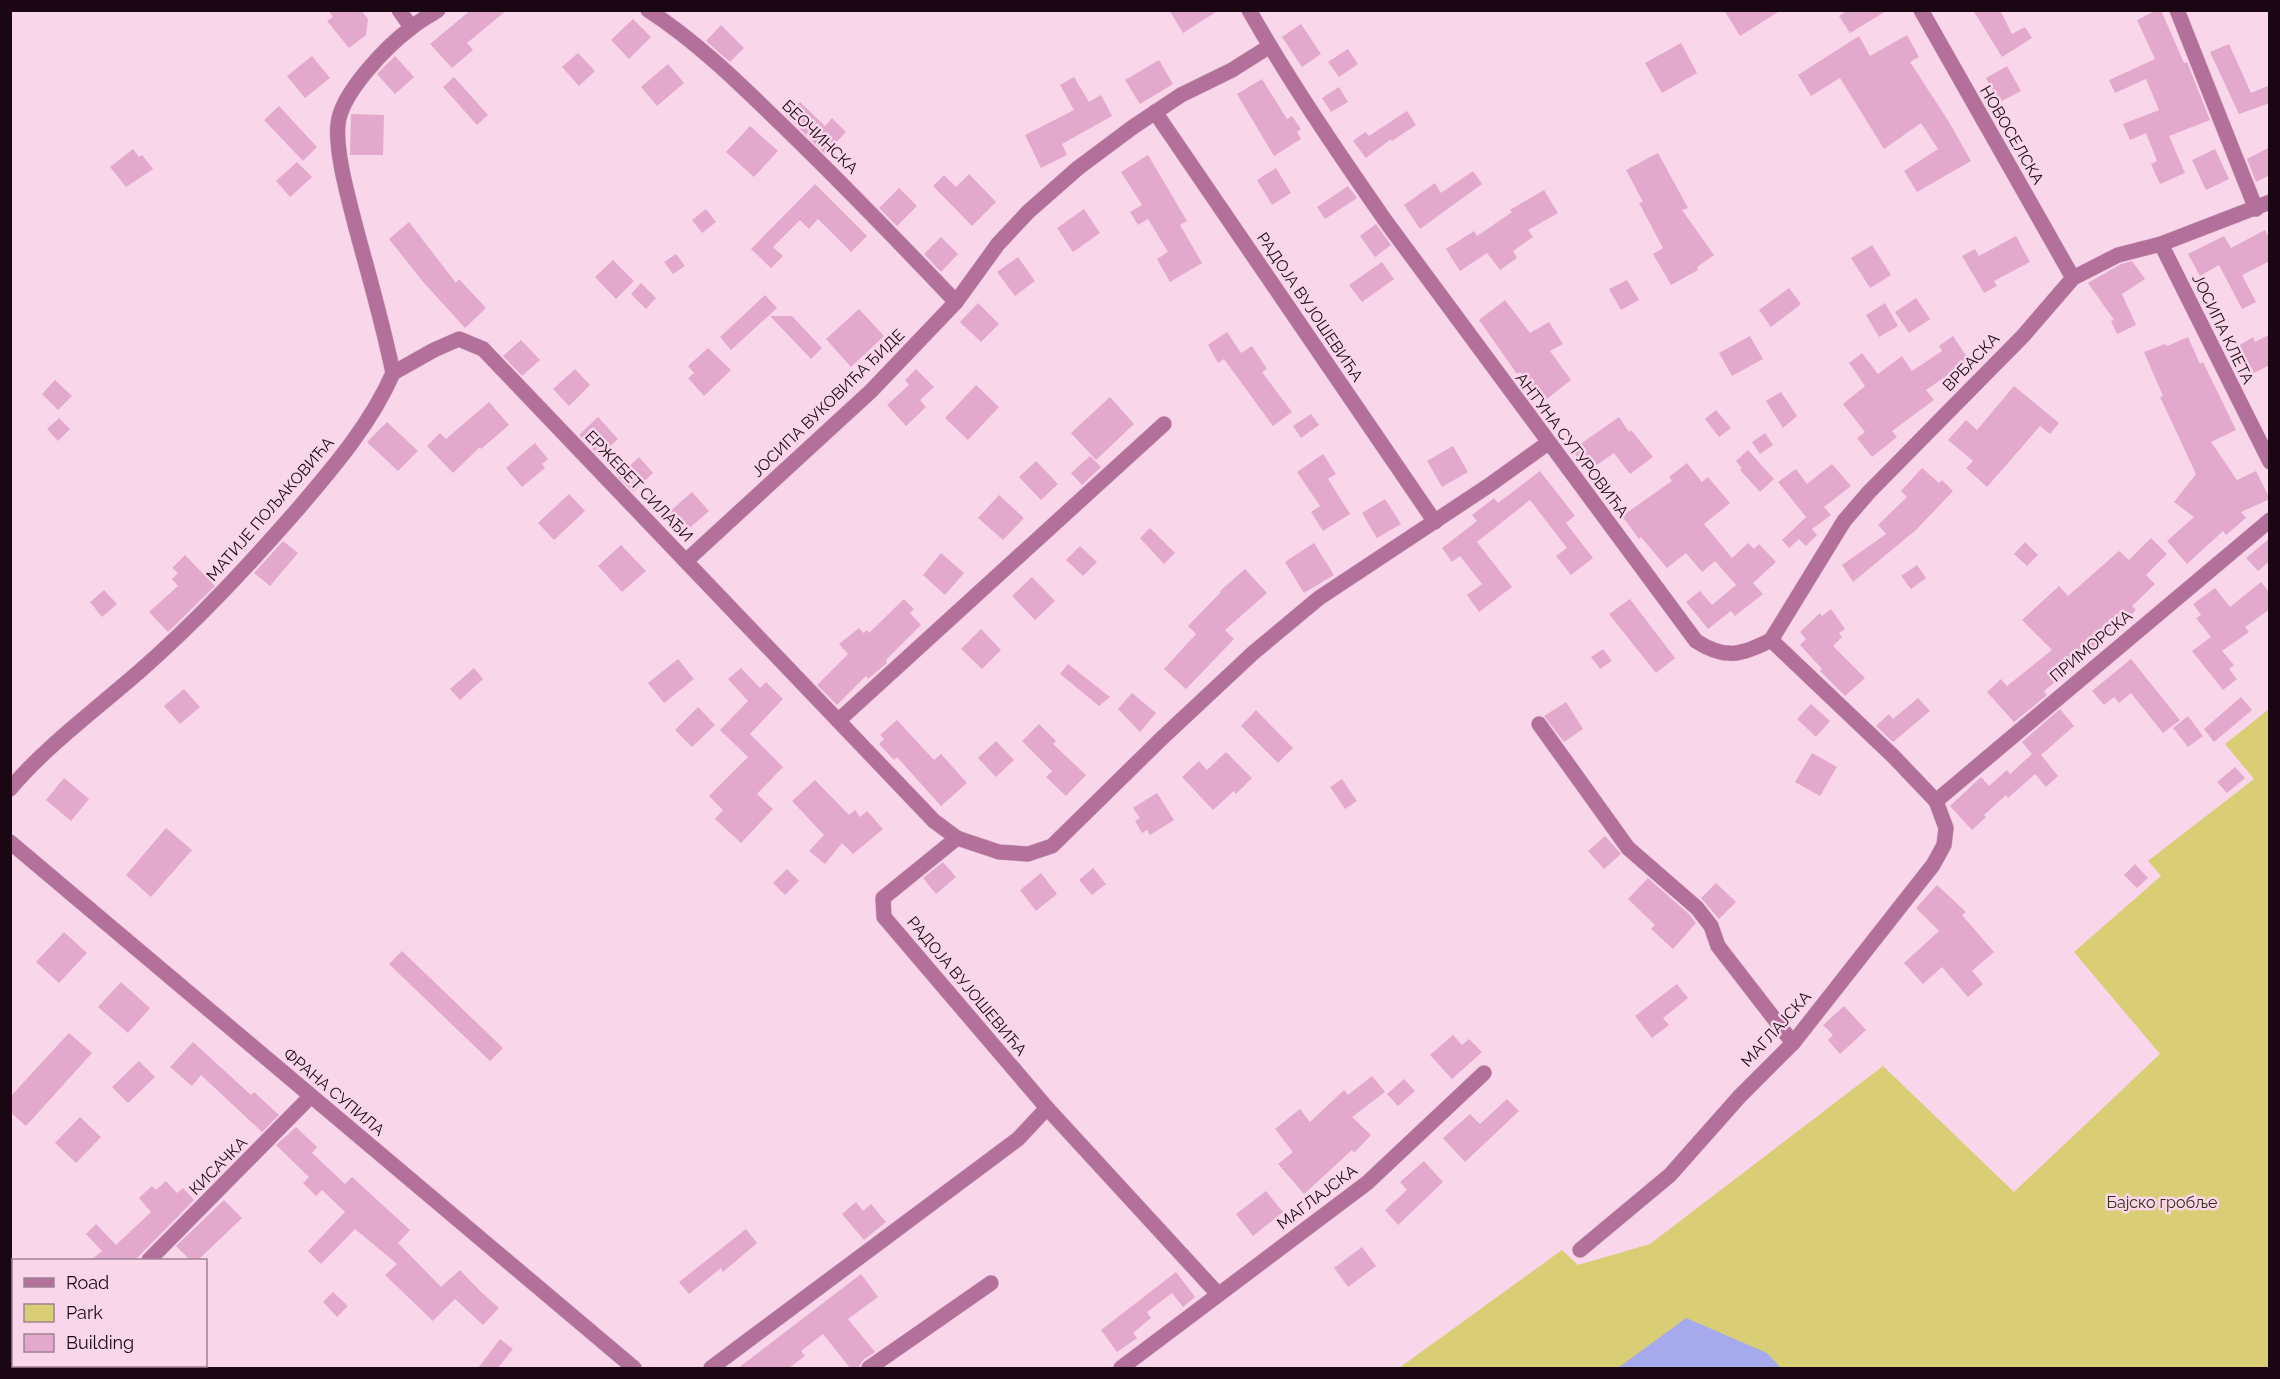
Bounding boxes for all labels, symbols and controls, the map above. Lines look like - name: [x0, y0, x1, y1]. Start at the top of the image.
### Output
- street label: НОВОСЕЛСКА: [1976, 82, 2048, 188]
- street label: БЕОЧИНСКА: [778, 96, 862, 178]
- street label: РАДОЈА ВУЈОШЕВИЋА: [1253, 229, 1367, 385]
- street label: ЈОСИПА КЛЕТА: [2188, 271, 2258, 387]
- street label: ЈОСИПА ВУКОВИЋА ЂИДЕ: [748, 325, 908, 481]
- street label: ВРБАСКА: [1939, 329, 2003, 395]
- street label: АНТУНА СУТУРОВИЋА: [1511, 369, 1633, 521]
- street label: ЕРЖЕБЕТ СИЛАЂИ: [581, 427, 697, 545]
- street label: МАТИЈЕ ПОЉАКОВИЋА: [202, 433, 338, 585]
- street label: ПРИМОРСКА: [2046, 606, 2136, 686]
- street label: РАДОЈА ВУЈОШЕВИЋА: [903, 913, 1031, 1060]
- street label: МАГЛАЈСКА: [1737, 987, 1815, 1071]
- street label: ФРАНА СУПИЛА: [280, 1044, 389, 1140]
- street label: КИСАЧКА: [185, 1133, 251, 1199]
- street label: МАГЛАЈСКА: [1273, 1161, 1361, 1233]
- park label: Бајско гробље: [2107, 1193, 2217, 1212]
- legend: [12, 1259, 207, 1367]
- text: Road: [66, 1272, 109, 1293]
- text: Park: [66, 1302, 103, 1323]
- text: Building: [66, 1332, 134, 1353]

